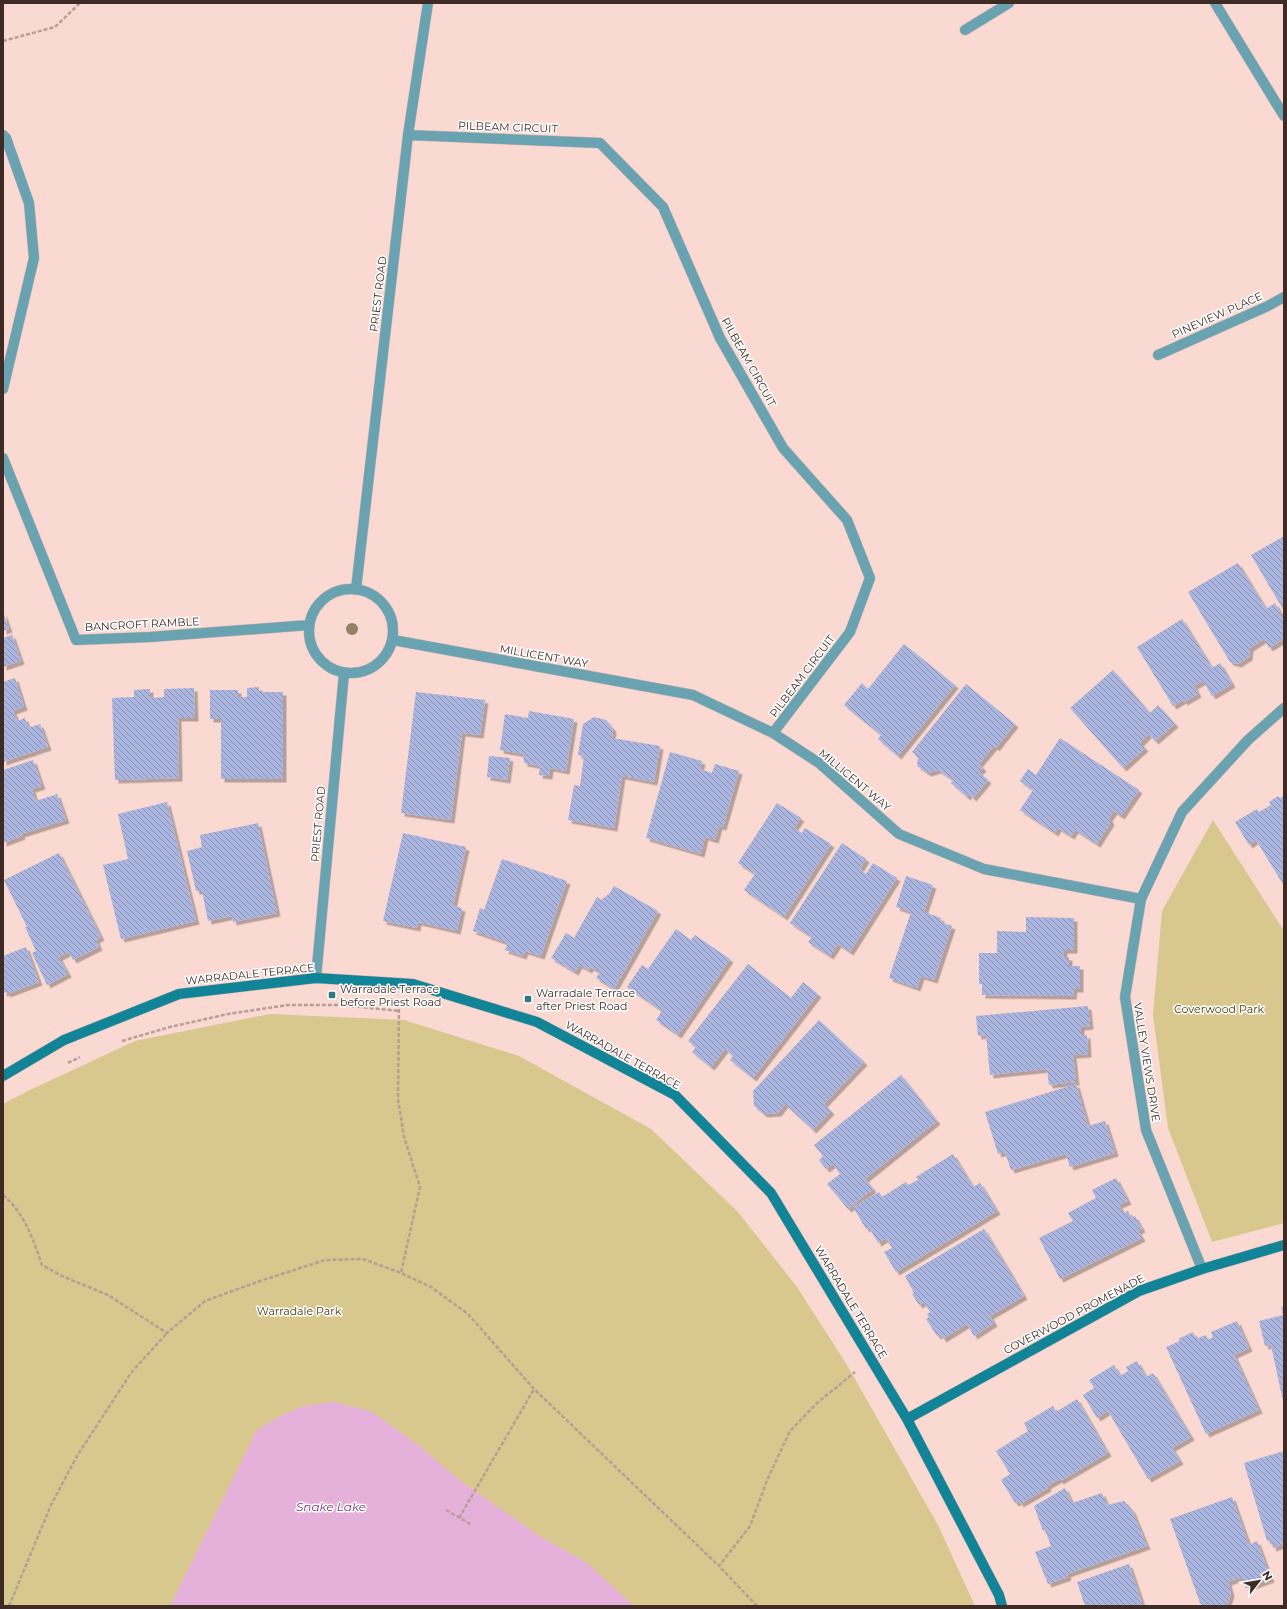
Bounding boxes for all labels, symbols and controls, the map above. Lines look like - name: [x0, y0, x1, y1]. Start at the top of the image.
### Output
- street label: PILBEAM CIRCUIT: [458, 118, 559, 136]
- street label: PRIEST ROAD: [366, 255, 390, 333]
- street label: PINEVIEW PLACE: [1170, 289, 1264, 341]
- street label: PILBEAM CIRCUIT: [719, 315, 780, 410]
- street label: BANCROFT RAMBLE: [84, 614, 200, 634]
- street label: PILBEAM CIRCUIT: [766, 631, 838, 720]
- street label: MILLICENT WAY: [499, 641, 589, 671]
- street label: MILLICENT WAY: [816, 746, 894, 814]
- street label: PRIEST ROAD: [308, 785, 328, 863]
- street label: WARRADALE TERRACE: [185, 960, 315, 988]
- place label: Warradale Terrace before Priest Road: [340, 982, 441, 1009]
- place label: Warradale Terrace after Priest Road: [536, 986, 636, 1013]
- marker: Warradale Terrace before Priest Road: [327, 990, 337, 1000]
- marker: Warradale Terrace after Priest Road: [523, 994, 533, 1004]
- street label: VALLEY VIEWS DRIVE: [1131, 1002, 1163, 1122]
- park label: Coverwood Park: [1174, 1002, 1264, 1016]
- street label: WARRADALE TERRACE: [563, 1017, 683, 1093]
- street label: WARRADALE TERRACE: [812, 1243, 890, 1361]
- street label: COVERWOOD PROMENADE: [1001, 1271, 1147, 1357]
- park label: Warradale Park: [257, 1304, 342, 1318]
- water label: Snake Lake: [296, 1499, 366, 1514]
- north arrow: [1239, 1561, 1279, 1601]
- text: N: [1259, 1568, 1276, 1583]

